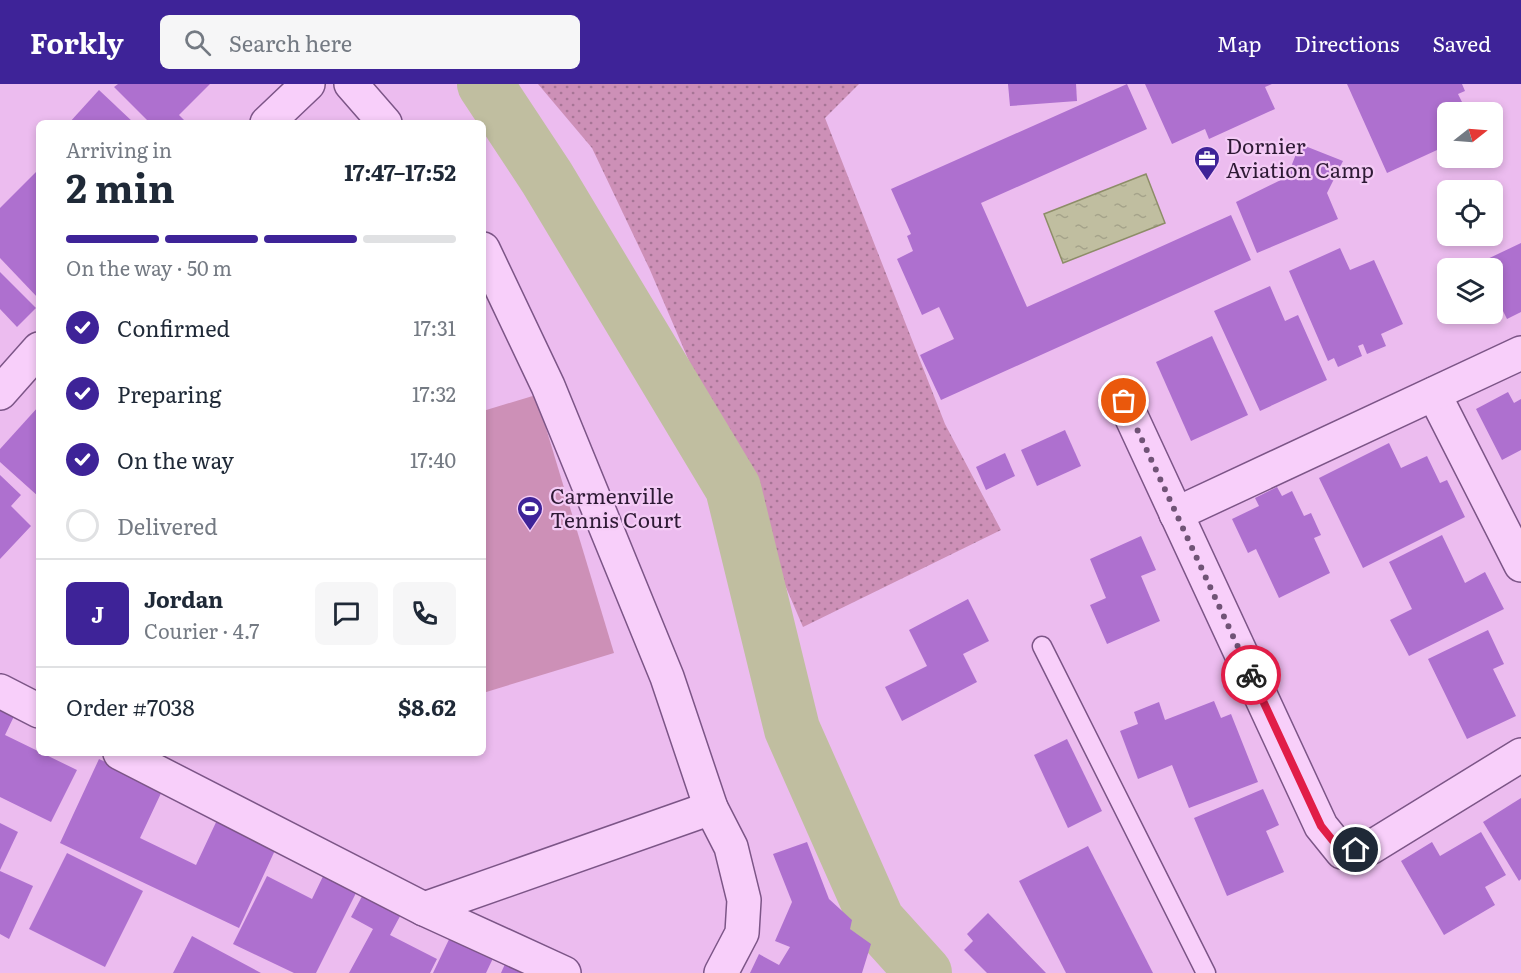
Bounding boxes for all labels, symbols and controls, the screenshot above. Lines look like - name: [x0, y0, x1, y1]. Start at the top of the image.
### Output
- search box: [160, 15, 580, 69]
- text: Forkly: [30, 21, 124, 63]
- icon: search: [181, 26, 214, 59]
- text: Search here: [229, 26, 352, 59]
- text: Map: [1217, 27, 1262, 58]
- text: Directions: [1295, 27, 1400, 58]
- text: Saved: [1433, 27, 1491, 58]
- north arrow: [1437, 102, 1503, 168]
- map controls: [1437, 102, 1503, 324]
- place label: Dornier Aviation Camp: [1226, 129, 1374, 184]
- text: Arriving in: [66, 134, 172, 164]
- office icon: Dornier Aviation Camp: [1192, 144, 1222, 182]
- text: 17:47–17:52: [344, 155, 456, 188]
- text: 2 min: [66, 157, 175, 215]
- button: locate: [1437, 180, 1503, 246]
- text: On the way · 50 m: [66, 252, 232, 282]
- button: layers: [1437, 258, 1503, 324]
- icon: check: [66, 311, 99, 344]
- text: Confirmed: [117, 311, 230, 344]
- text: 17:31: [413, 312, 456, 342]
- pin: [1098, 375, 1149, 426]
- icon: check: [66, 377, 99, 410]
- text: Preparing: [117, 377, 221, 410]
- text: 17:32: [412, 378, 456, 408]
- icon: bag: [1107, 384, 1140, 417]
- icon: check: [66, 443, 99, 476]
- text: On the way: [117, 443, 234, 476]
- text: 17:40: [410, 444, 456, 474]
- place label: Carmenville Tennis Court: [550, 479, 682, 534]
- sports icon: Carmenville Tennis Court: [515, 494, 545, 532]
- text: Delivered: [117, 509, 218, 542]
- text: Jordan: [144, 582, 223, 615]
- button: chat: [315, 582, 378, 645]
- button: phone: [393, 582, 456, 645]
- text: J: [91, 597, 104, 630]
- text: Courier · 4.7: [144, 615, 259, 645]
- courier: [1221, 645, 1281, 705]
- icon: bike: [1235, 659, 1268, 692]
- text: Order #7038: [66, 690, 195, 723]
- text: $8.62: [398, 690, 456, 723]
- pin: [1330, 824, 1381, 875]
- icon: home: [1339, 833, 1372, 866]

